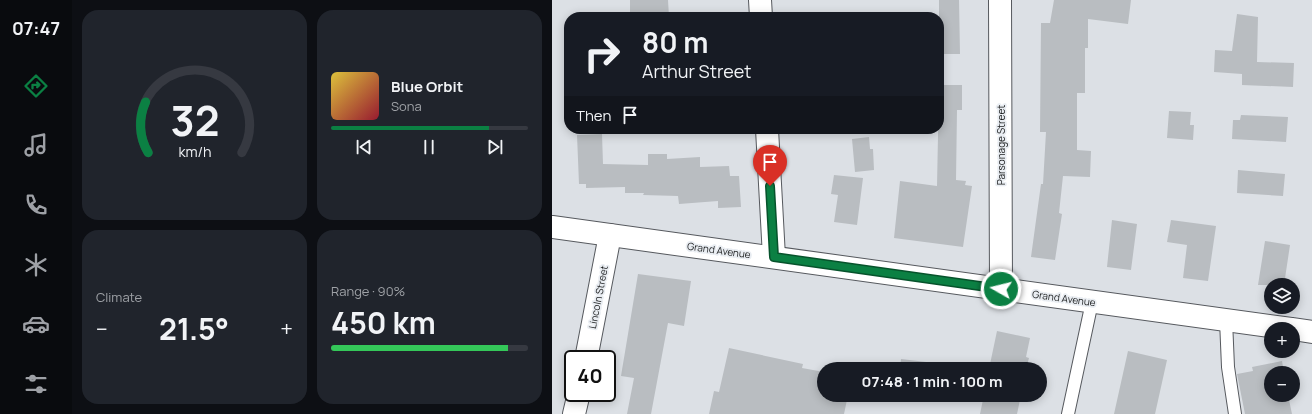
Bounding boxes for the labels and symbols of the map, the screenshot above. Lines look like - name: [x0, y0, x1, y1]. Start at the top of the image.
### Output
- street label: Parsonage Street: [994, 105, 1008, 185]
- pin: [753, 145, 787, 186]
- street label: Grand Avenue: [686, 239, 752, 261]
- street label: Lincoln Street: [585, 264, 611, 330]
- position arrow: [980, 268, 1022, 310]
- street label: Grand Avenue: [1031, 287, 1097, 309]
- speed limit sign: 40: [564, 350, 616, 402]

